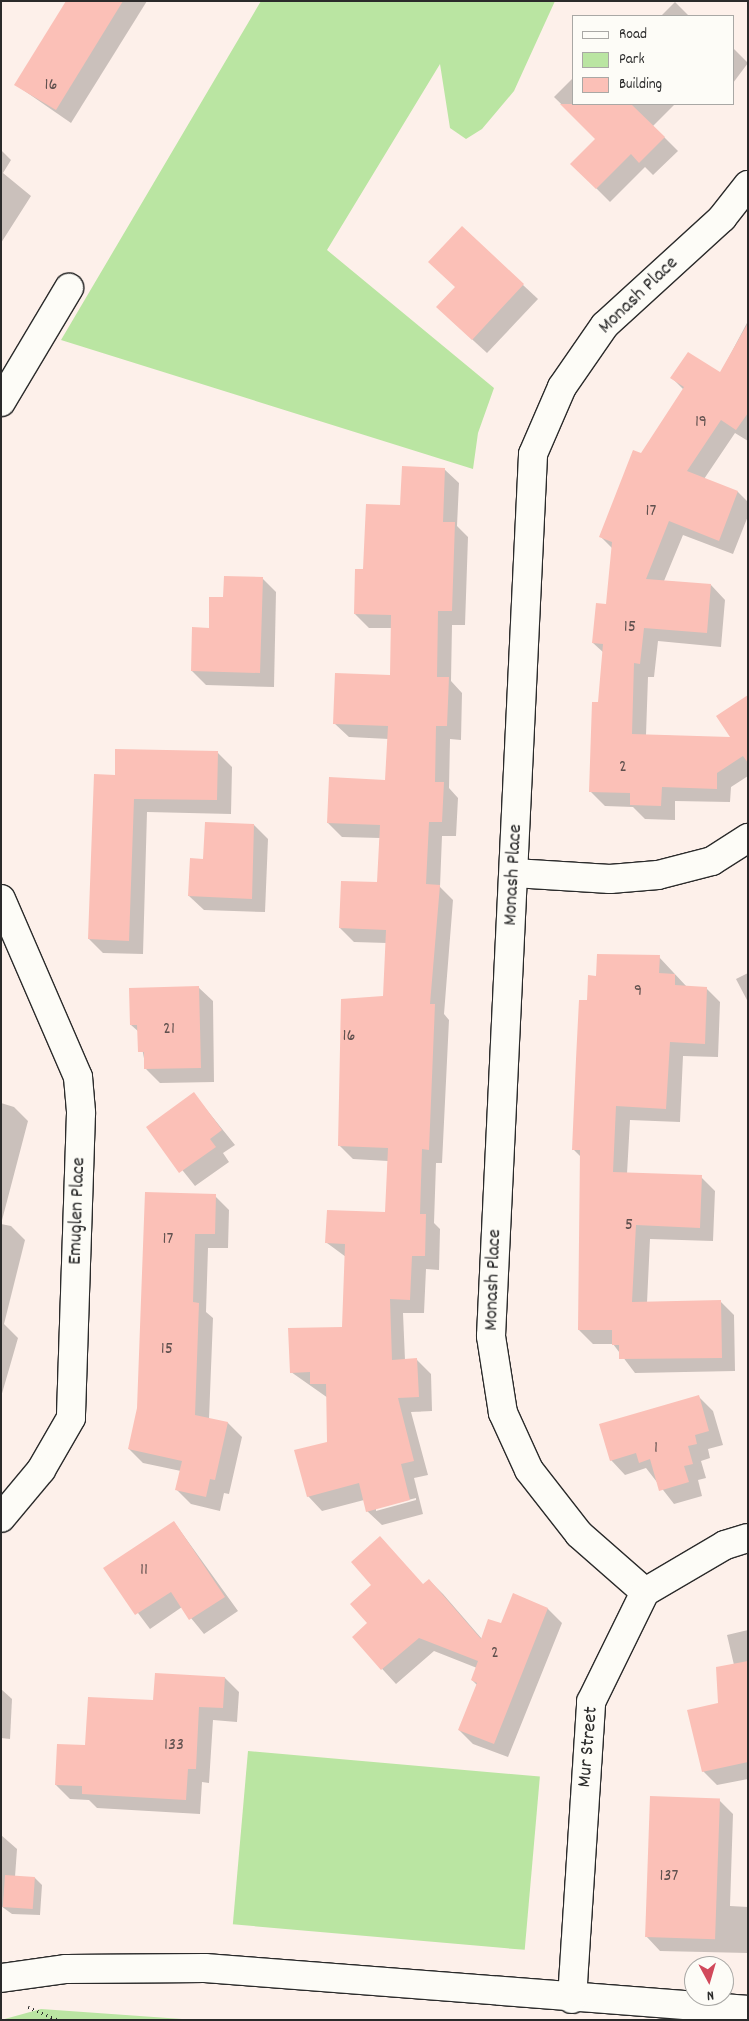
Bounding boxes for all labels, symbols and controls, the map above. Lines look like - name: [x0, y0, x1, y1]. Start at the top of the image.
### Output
- legend: [572, 15, 734, 105]
- text: Road: [619, 24, 647, 46]
- text: Park: [619, 49, 645, 71]
- text: Building: [619, 74, 662, 96]
- house number: 16: [45, 75, 57, 97]
- street label: Monash Place: [594, 252, 684, 340]
- house number: 19: [695, 412, 707, 434]
- house number: 17: [646, 501, 656, 523]
- house number: 15: [624, 617, 636, 639]
- house number: 2: [619, 757, 627, 779]
- street label: Monash Place: [499, 824, 529, 926]
- house number: 9: [634, 981, 642, 1003]
- house number: 21: [163, 1019, 175, 1041]
- house number: 16: [343, 1026, 355, 1048]
- street label: Emuglen Place: [64, 1157, 92, 1265]
- house number: 5: [625, 1215, 633, 1237]
- house number: 17: [163, 1229, 173, 1251]
- street label: Monash Place: [480, 1229, 508, 1331]
- house number: 15: [161, 1339, 173, 1361]
- house number: 1: [654, 1438, 658, 1460]
- house number: 11: [140, 1560, 148, 1582]
- house number: 2: [491, 1643, 499, 1665]
- street label: Mur Street: [574, 1706, 604, 1788]
- house number: 133: [164, 1735, 184, 1757]
- house number: 137: [660, 1866, 678, 1888]
- north arrow: [684, 1956, 734, 2006]
- text: N: [706, 1985, 715, 2005]

